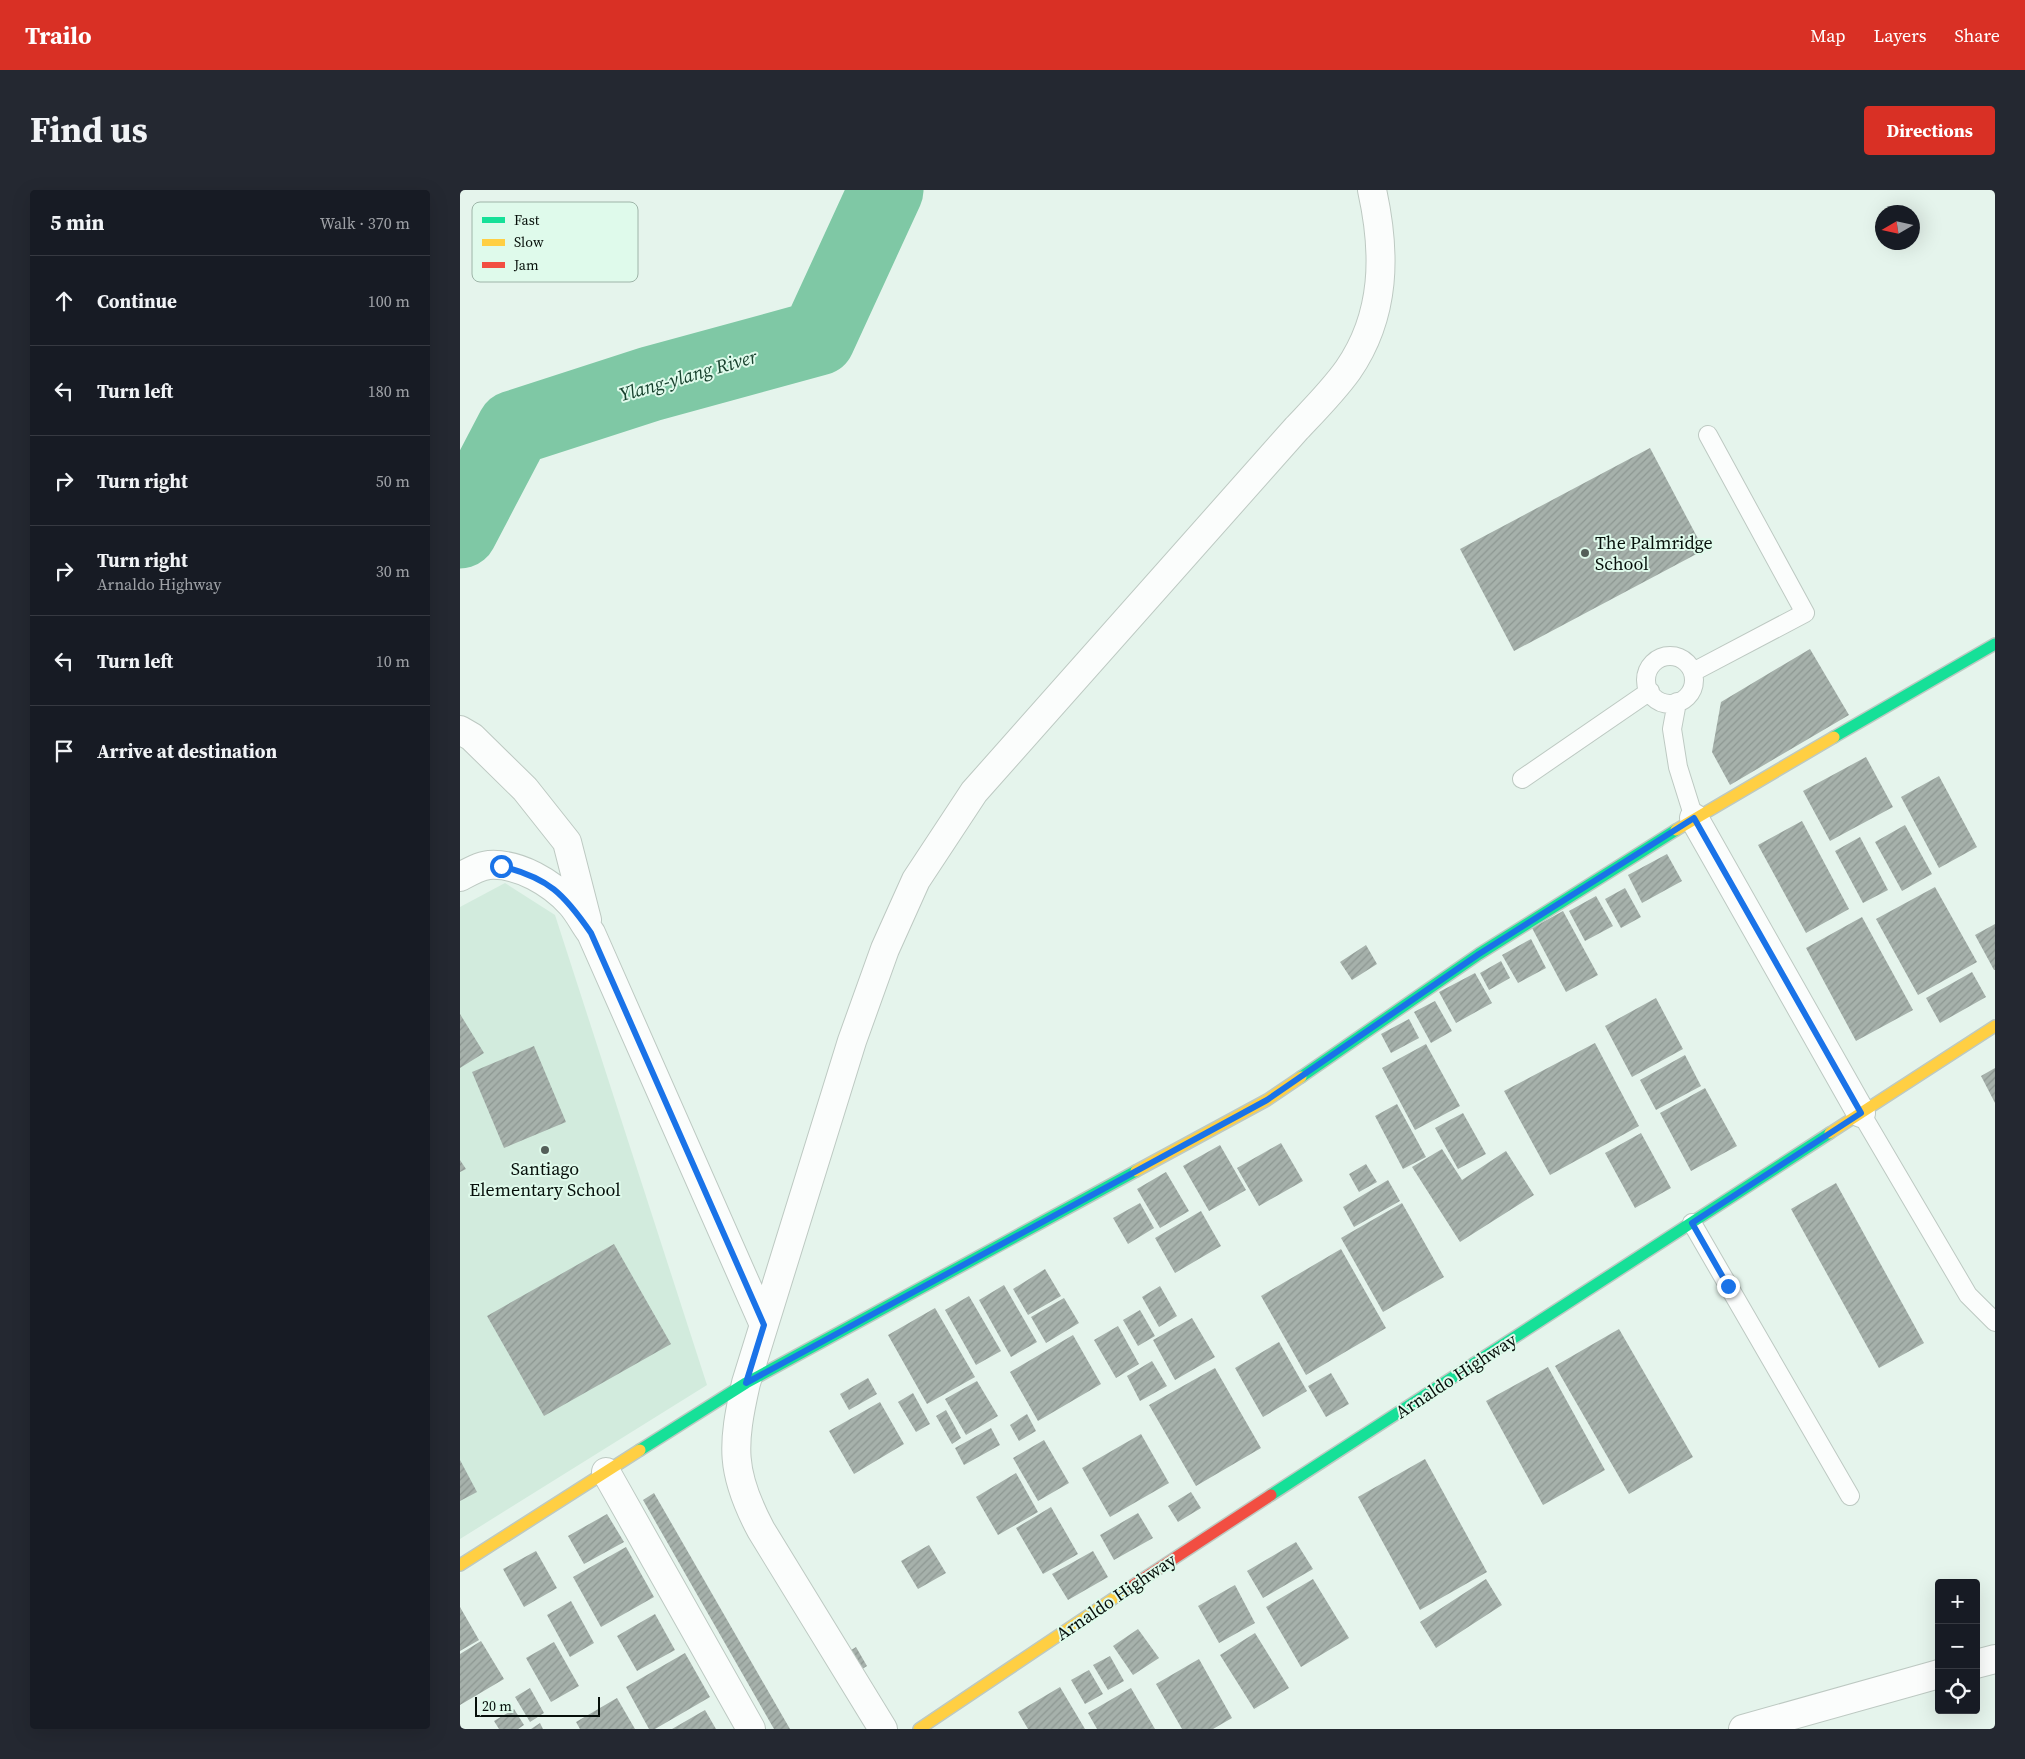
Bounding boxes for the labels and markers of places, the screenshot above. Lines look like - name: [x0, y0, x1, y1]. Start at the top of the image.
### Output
- place label: The Palmridge School: [1595, 530, 1713, 576]
- marker: The Palmridge School: [1579, 547, 1591, 559]
- marker: Santiago Elementary School: [539, 1144, 551, 1156]
- place label: Santiago Elementary School: [469, 1156, 621, 1202]

